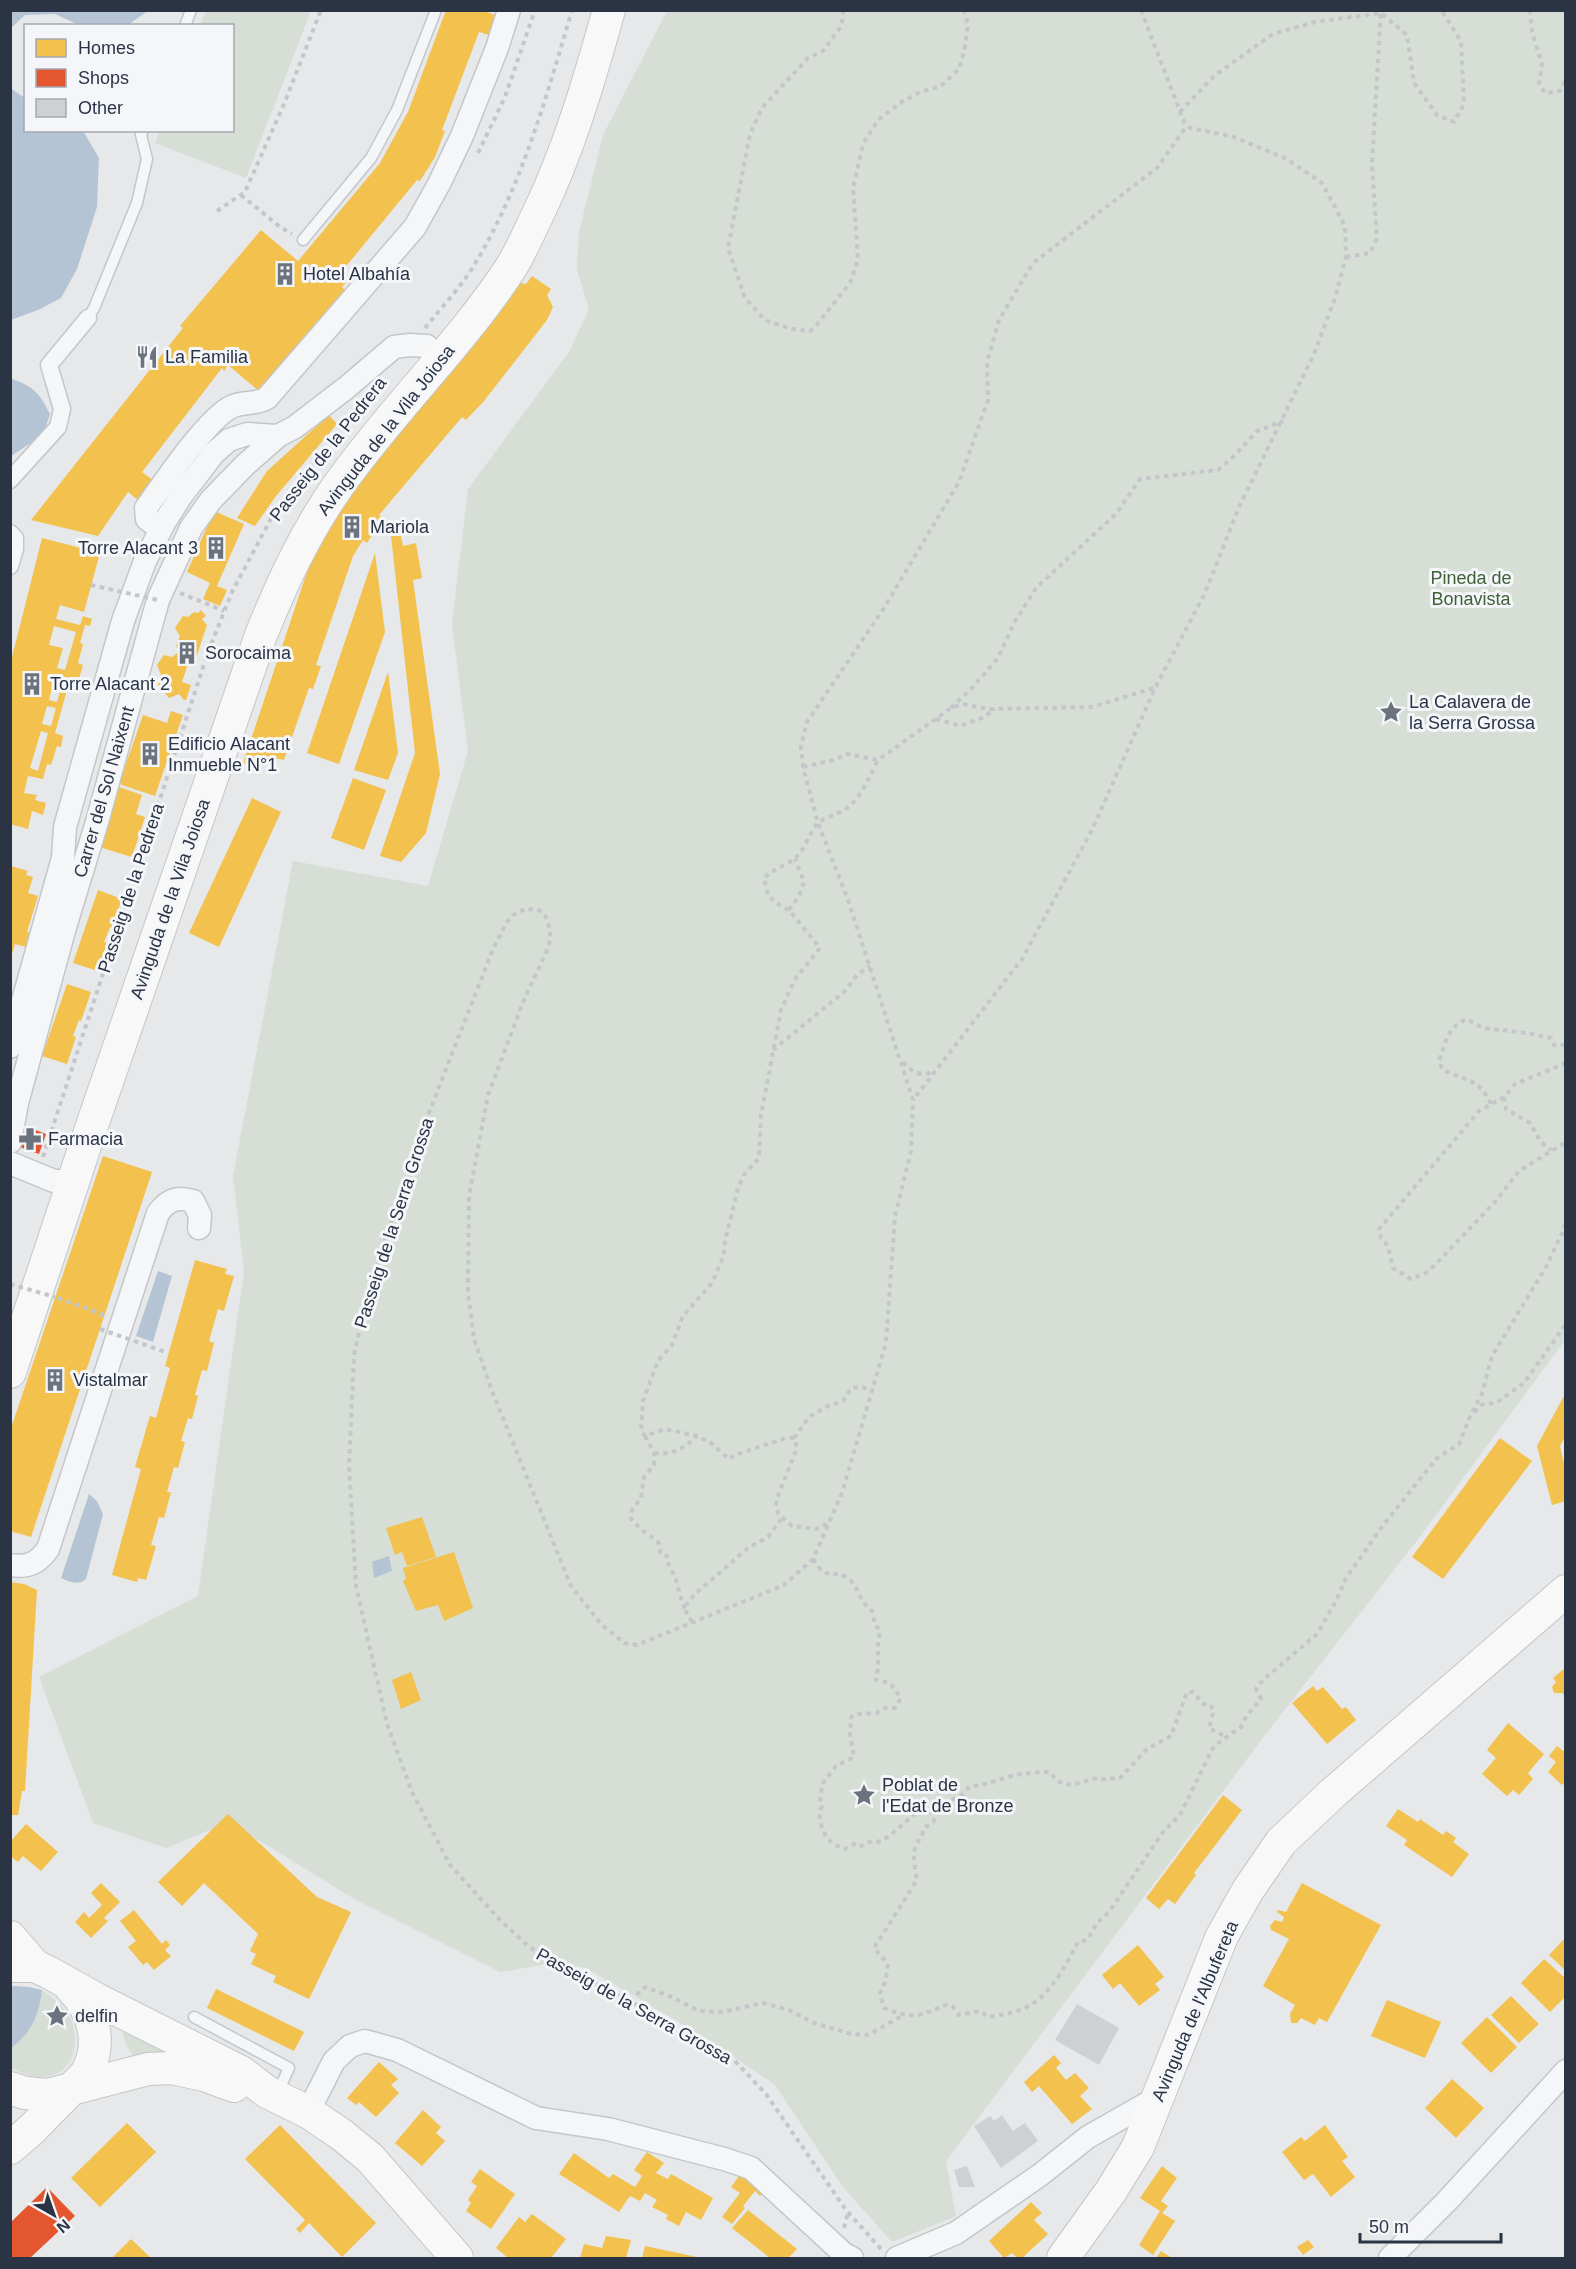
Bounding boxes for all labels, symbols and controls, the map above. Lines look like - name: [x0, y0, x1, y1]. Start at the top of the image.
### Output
- legend: [24, 24, 234, 132]
- text: Homes: [78, 38, 135, 58]
- text: Shops: [78, 68, 129, 88]
- text: Other: [78, 98, 123, 118]
- building icon: Hotel Albahía: [272, 261, 298, 287]
- place label: Hotel Albahía: [303, 264, 411, 284]
- street label: Avinguda de la Vila Joiosa: [313, 340, 459, 519]
- restaurant icon: La Familia: [134, 344, 160, 370]
- place label: La Familia: [165, 347, 249, 367]
- street label: Passeig de la Pedrera: [266, 372, 391, 525]
- building icon: Mariola: [339, 514, 365, 540]
- place label: Mariola: [370, 517, 430, 537]
- building icon: Torre Alacant 3: [203, 535, 229, 561]
- place label: Torre Alacant 3: [78, 538, 198, 558]
- park label: Pineda de Bonavista: [1430, 568, 1512, 609]
- building icon: Sorocaima: [174, 640, 200, 666]
- place label: Sorocaima: [205, 643, 292, 663]
- building icon: Torre Alacant 2: [19, 671, 45, 697]
- place label: Torre Alacant 2: [50, 674, 170, 694]
- place label: La Calavera de la Serra Grossa: [1409, 692, 1536, 733]
- place icon: La Calavera de la Serra Grossa: [1378, 699, 1404, 725]
- street label: Carrer del Sol Naixent: [70, 704, 138, 880]
- place label: Edificio Alacant Inmueble N°1: [168, 734, 290, 775]
- building icon: Edificio Alacant Inmueble N°1: [137, 741, 163, 767]
- street label: Avinguda de la Vila Joiosa: [126, 795, 214, 1002]
- street label: Passeig de la Pedrera: [94, 800, 168, 975]
- street label: Passeig de la Serra Grossa: [350, 1114, 438, 1331]
- pharmacy icon: Farmacia: [17, 1126, 43, 1152]
- place label: Farmacia: [48, 1129, 124, 1149]
- building icon: Vistalmar: [42, 1367, 68, 1393]
- place label: Vistalmar: [73, 1370, 148, 1390]
- place label: Poblat de l'Edat de Bronze: [882, 1775, 1014, 1816]
- place icon: Poblat de l'Edat de Bronze: [851, 1782, 877, 1808]
- street label: Avinguda de l'Albufereta: [1148, 1917, 1243, 2104]
- street label: Passeig de la Serra Grossa: [533, 1944, 736, 2069]
- place icon: delfin: [44, 2003, 70, 2029]
- place label: delfin: [75, 2006, 118, 2026]
- north arrow: [24, 2185, 84, 2245]
- scale bar: [1360, 2206, 1501, 2244]
- text: N: [53, 2216, 73, 2236]
- text: 50 m: [1369, 2217, 1409, 2237]

